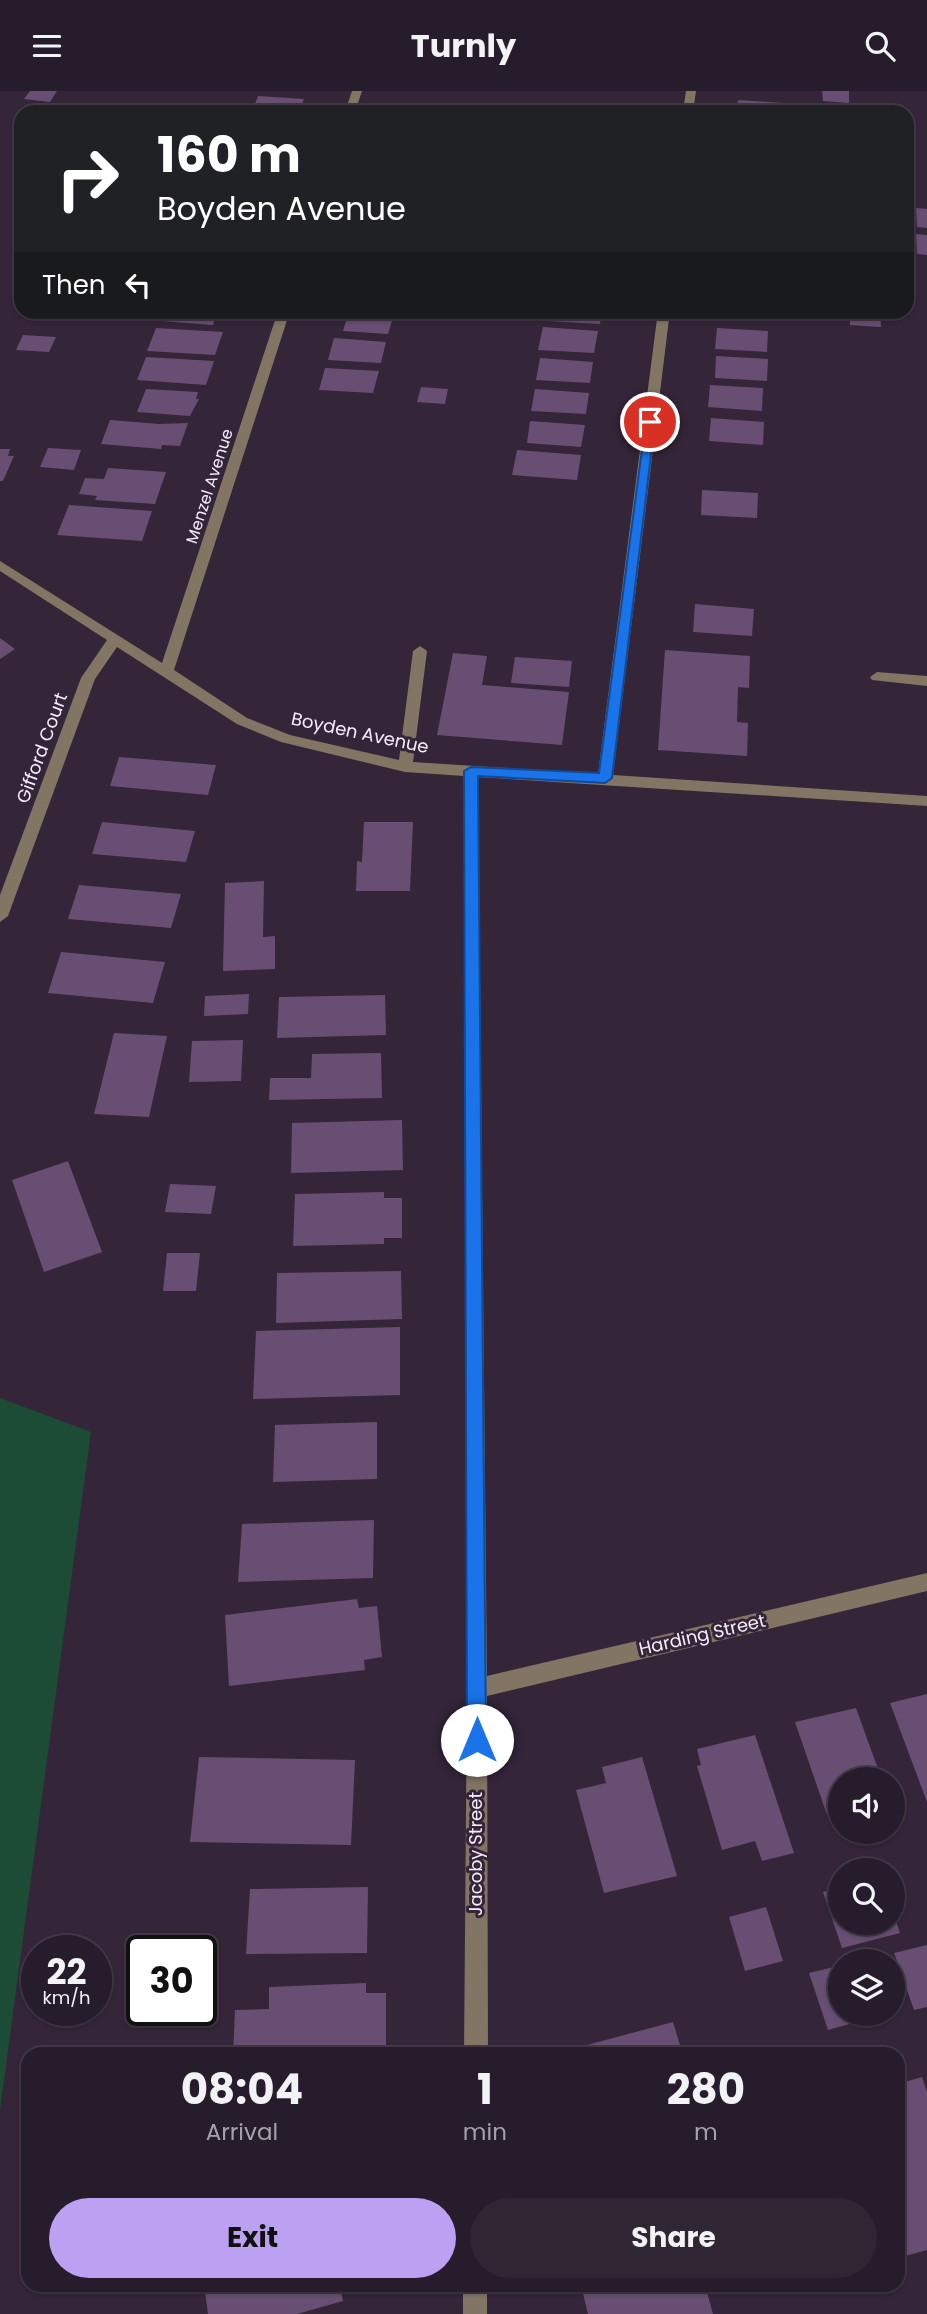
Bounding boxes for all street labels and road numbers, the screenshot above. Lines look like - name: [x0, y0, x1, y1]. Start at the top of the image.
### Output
- street label: Menzel Avenue: [180, 426, 239, 547]
- street label: Gifford Court: [10, 689, 73, 806]
- street label: Boyden Avenue: [289, 706, 431, 759]
- street label: Harding Street: [636, 1608, 768, 1661]
- street label: Jacoby Street: [463, 1792, 488, 1916]

